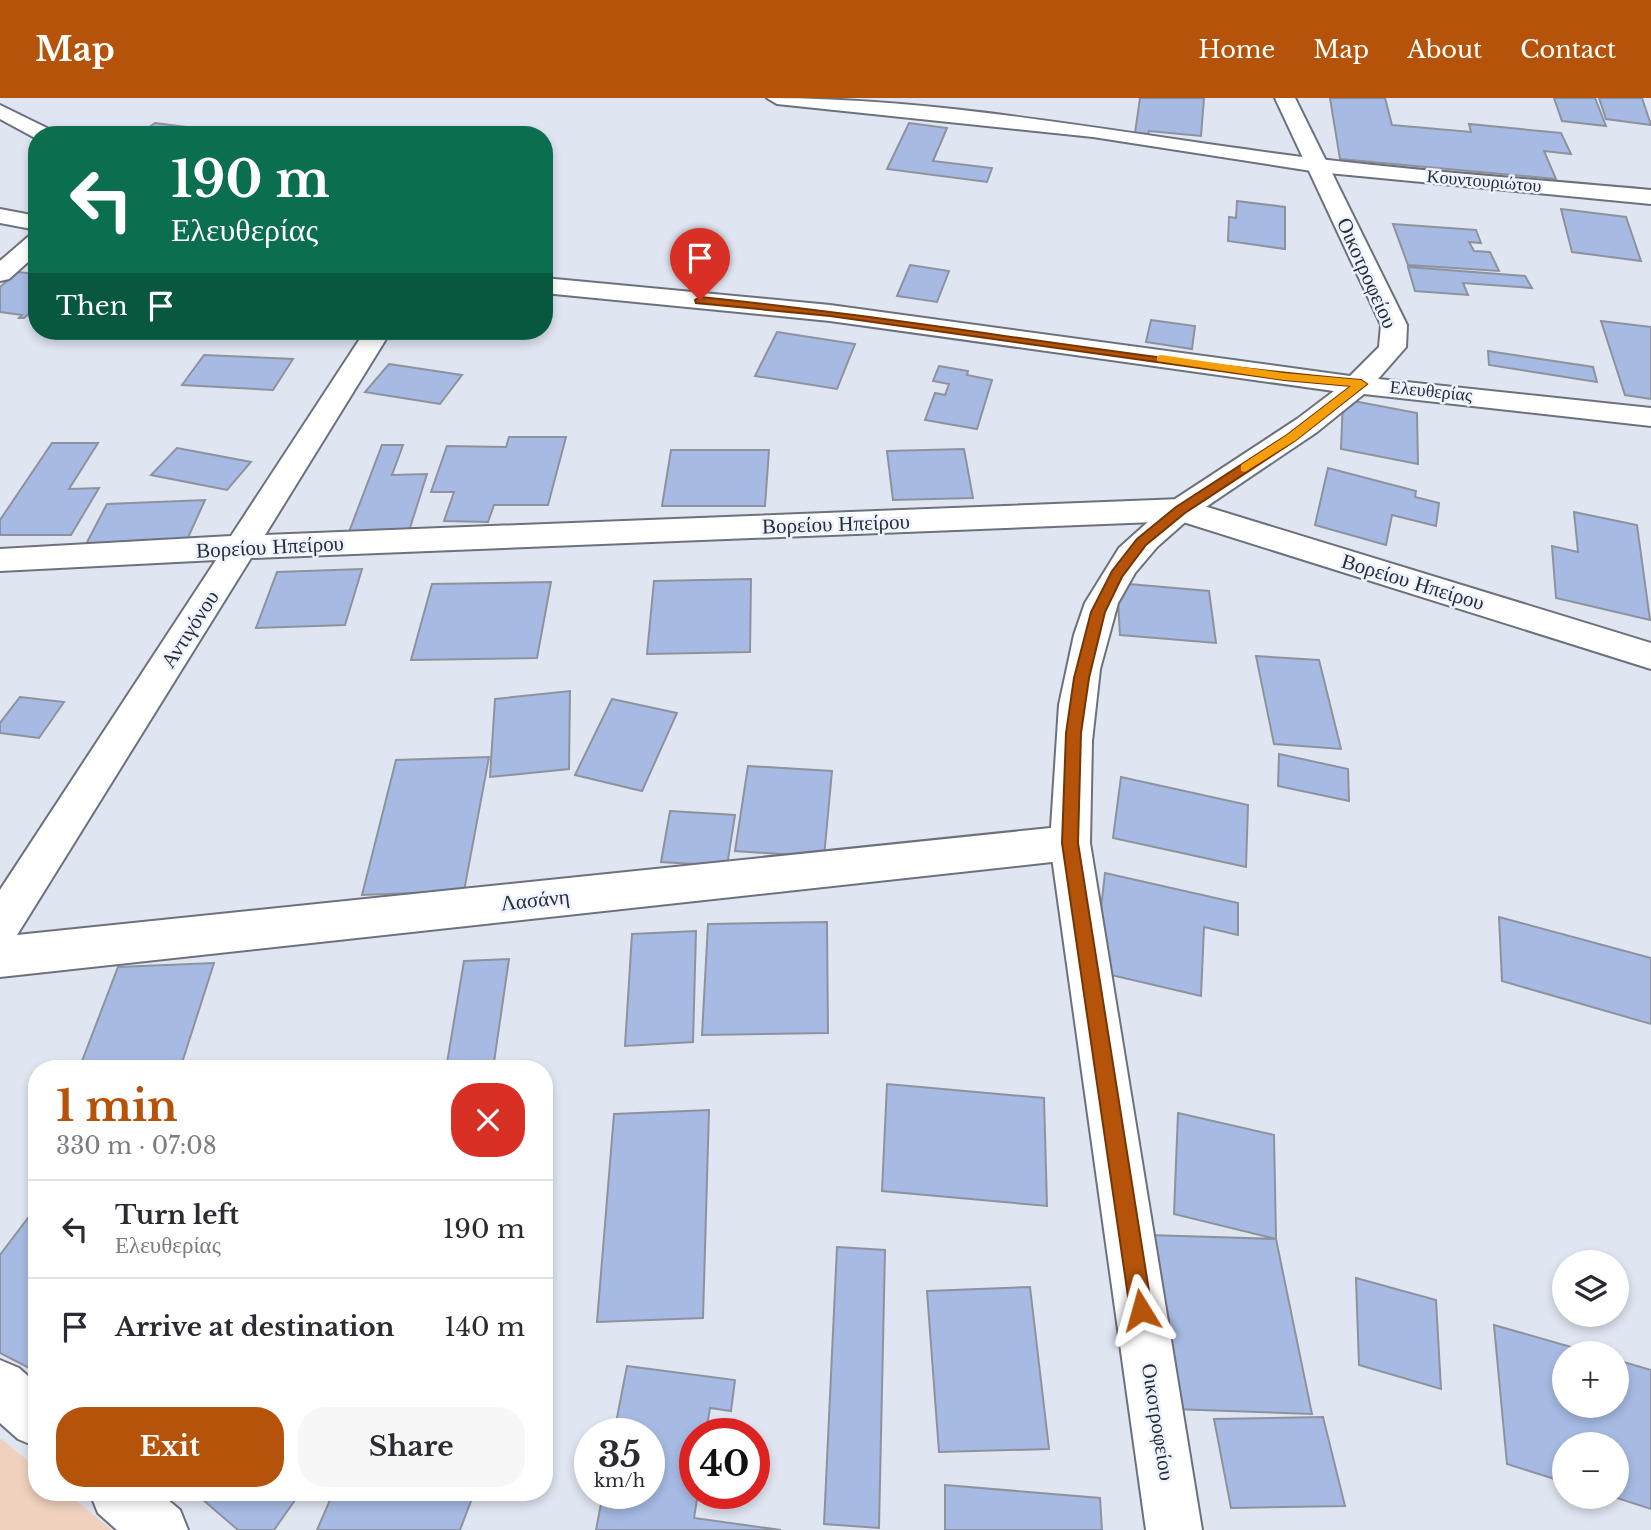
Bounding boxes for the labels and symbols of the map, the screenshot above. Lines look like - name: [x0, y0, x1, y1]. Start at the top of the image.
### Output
- street label: Κουντουριώτου: [1426, 165, 1542, 197]
- street label: Οικοτροφείου: [1331, 214, 1403, 332]
- pin: [670, 228, 730, 300]
- street label: Ελευθερίας: [1389, 376, 1473, 406]
- street label: Βορείου Ηπείρου: [762, 508, 910, 540]
- street label: Βορείου Ηπείρου: [195, 530, 345, 564]
- street label: Βορείου Ηπείρου: [1338, 548, 1488, 616]
- street label: Αντιγόνου: [155, 585, 225, 673]
- street label: Λασάνη: [499, 883, 571, 917]
- position arrow: [1104, 1273, 1178, 1347]
- street label: Οικοτροφείου: [1136, 1362, 1180, 1482]
- speed limit sign: 40: [679, 1418, 770, 1509]

